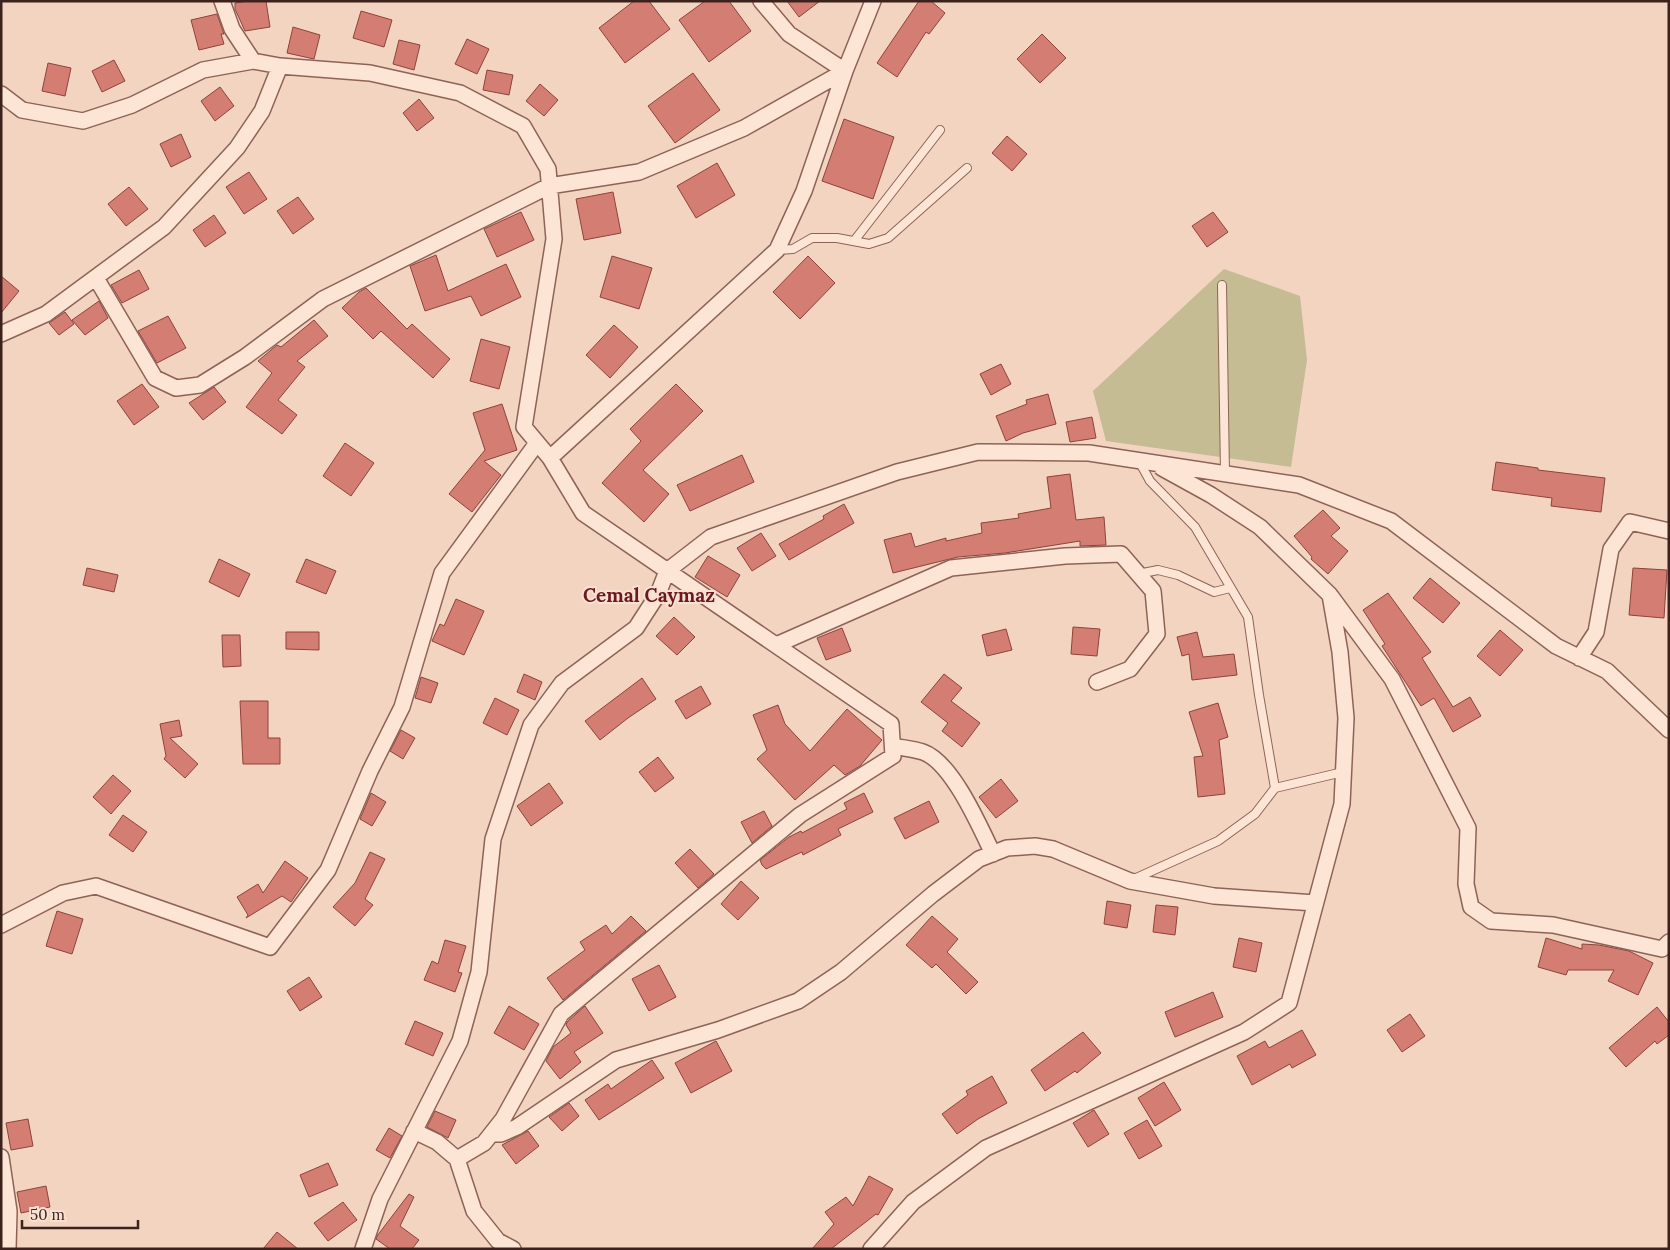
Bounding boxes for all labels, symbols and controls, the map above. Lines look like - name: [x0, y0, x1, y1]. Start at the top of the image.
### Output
- district label: Cemal Caymaz: [583, 583, 715, 607]
- scale bar: [22, 1198, 139, 1230]
- text: 50 m: [30, 1205, 65, 1224]

